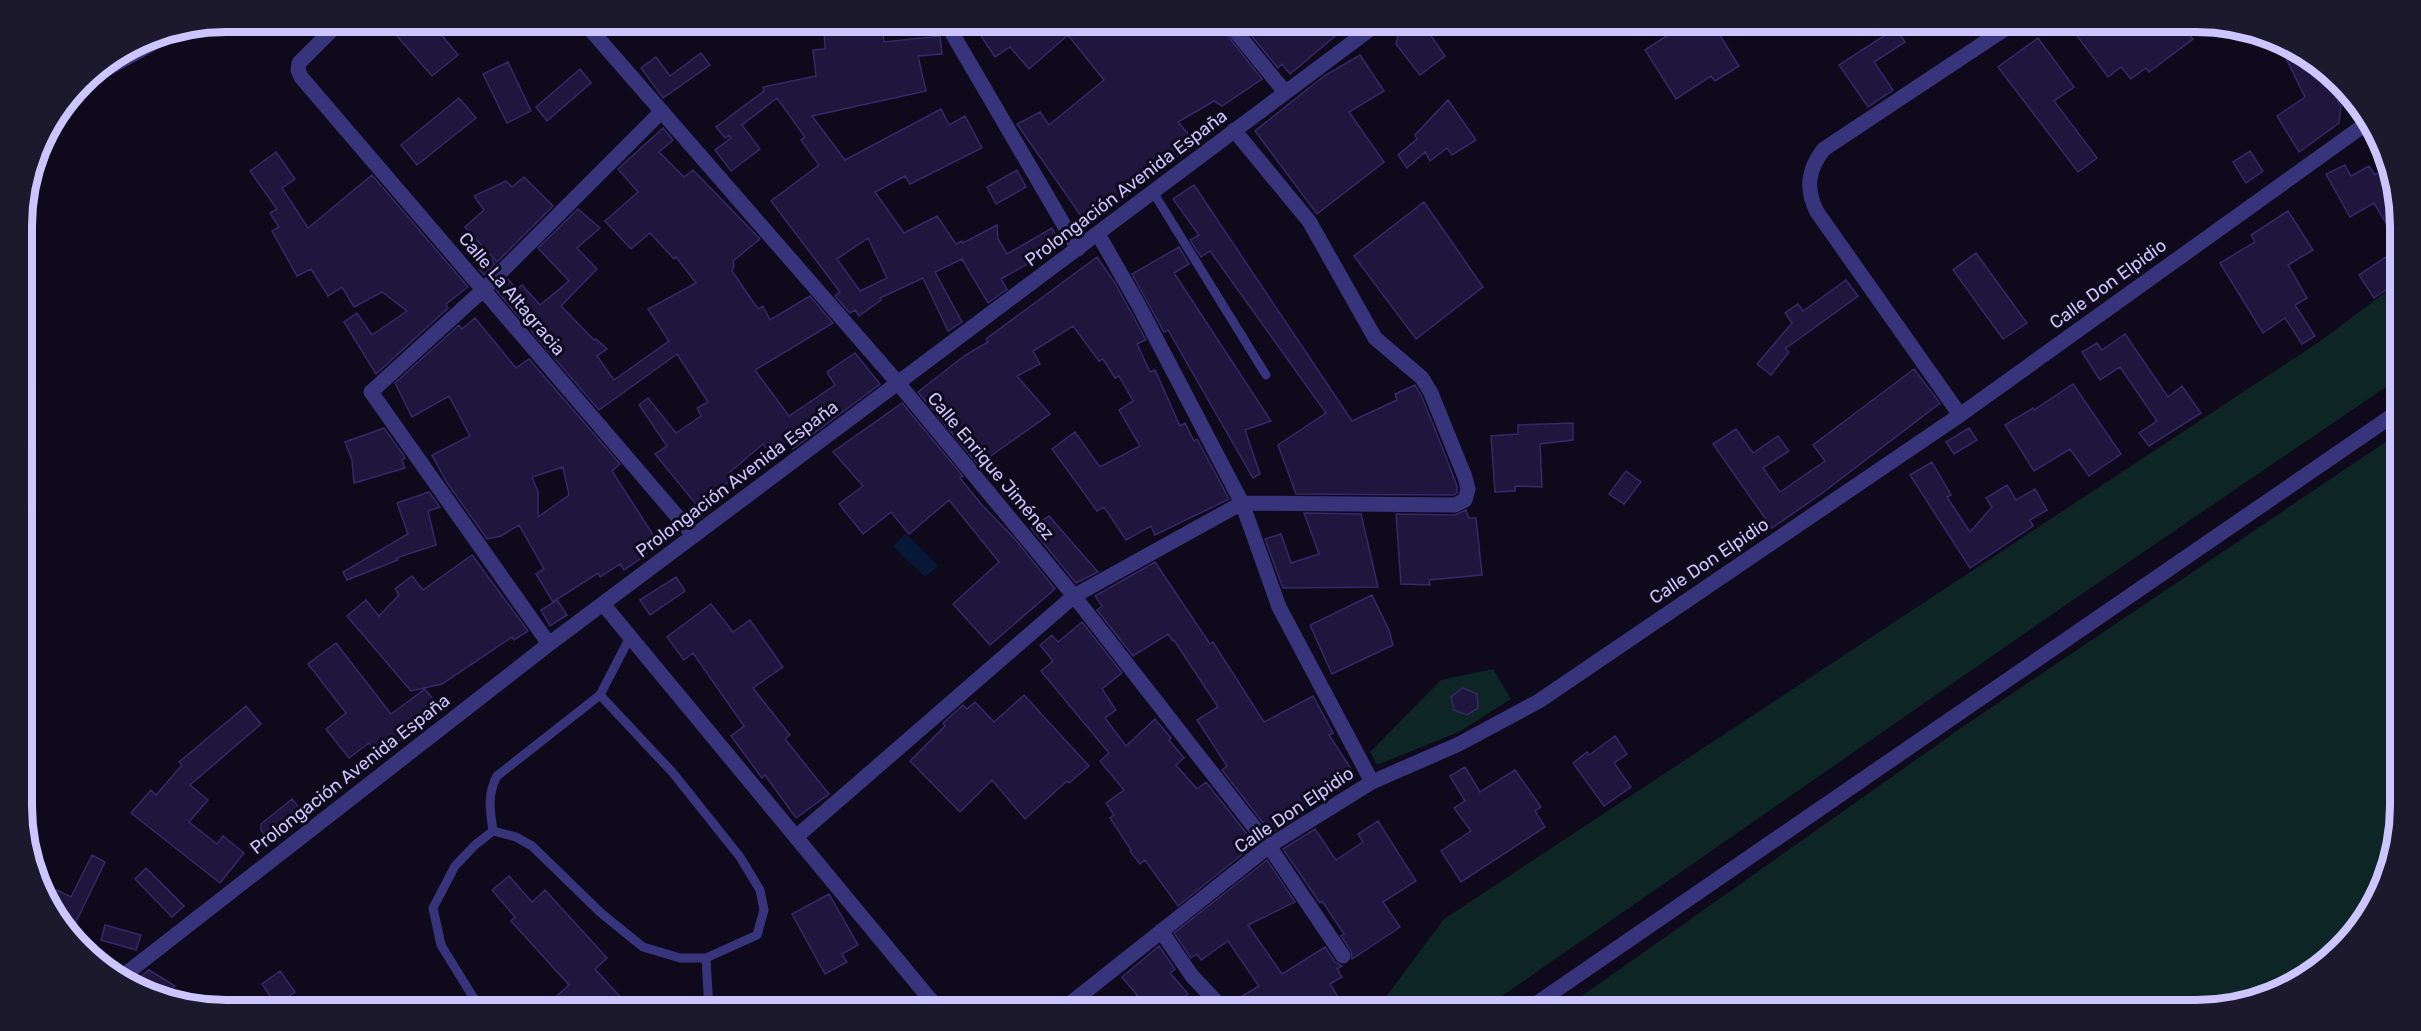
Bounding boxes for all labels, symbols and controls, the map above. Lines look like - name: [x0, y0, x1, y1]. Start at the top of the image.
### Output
- street label: Prolongación Avenida España: [1021, 105, 1231, 271]
- street label: Calle La Altagracia: [454, 228, 570, 360]
- street label: Calle Don Elpidio: [2045, 234, 2171, 334]
- street label: Calle Enrique Jiménez: [923, 388, 1059, 544]
- street label: Prolongación Avenida España: [632, 396, 842, 562]
- street label: Calle Don Elpidio: [1645, 513, 1773, 609]
- street label: Prolongación Avenida España: [246, 689, 454, 859]
- street label: Calle Don Elpidio: [1230, 762, 1358, 858]

